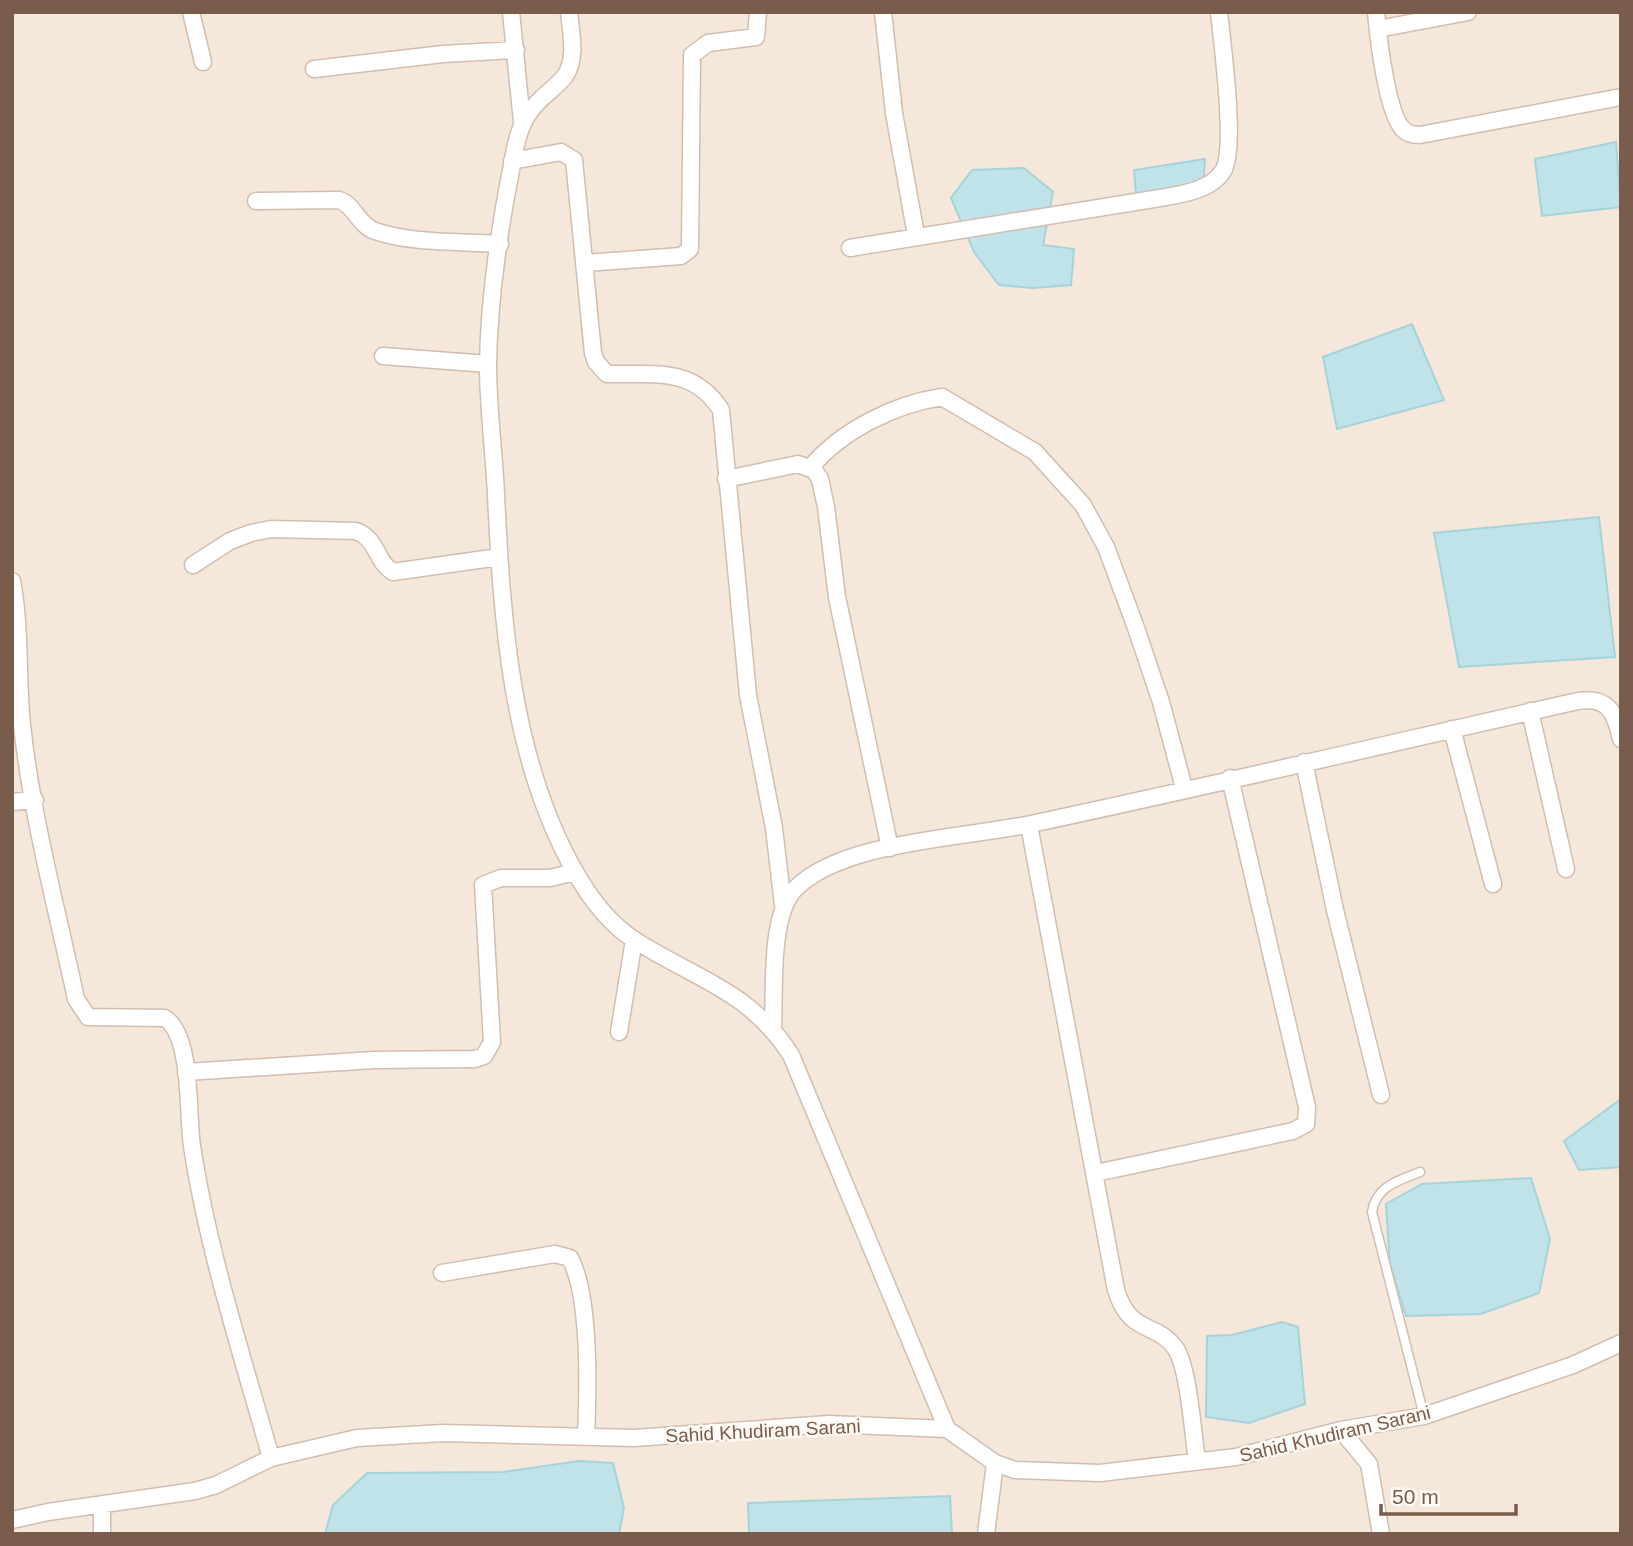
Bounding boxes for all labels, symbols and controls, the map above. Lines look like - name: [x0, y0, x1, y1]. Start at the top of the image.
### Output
- street label: Sahid Khudiram Sarani: [1237, 1402, 1433, 1466]
- street label: Sahid Khudiram Sarani: [665, 1415, 861, 1447]
- scale bar: [1381, 1472, 1516, 1516]
- text: 50 m: [1392, 1485, 1439, 1508]

